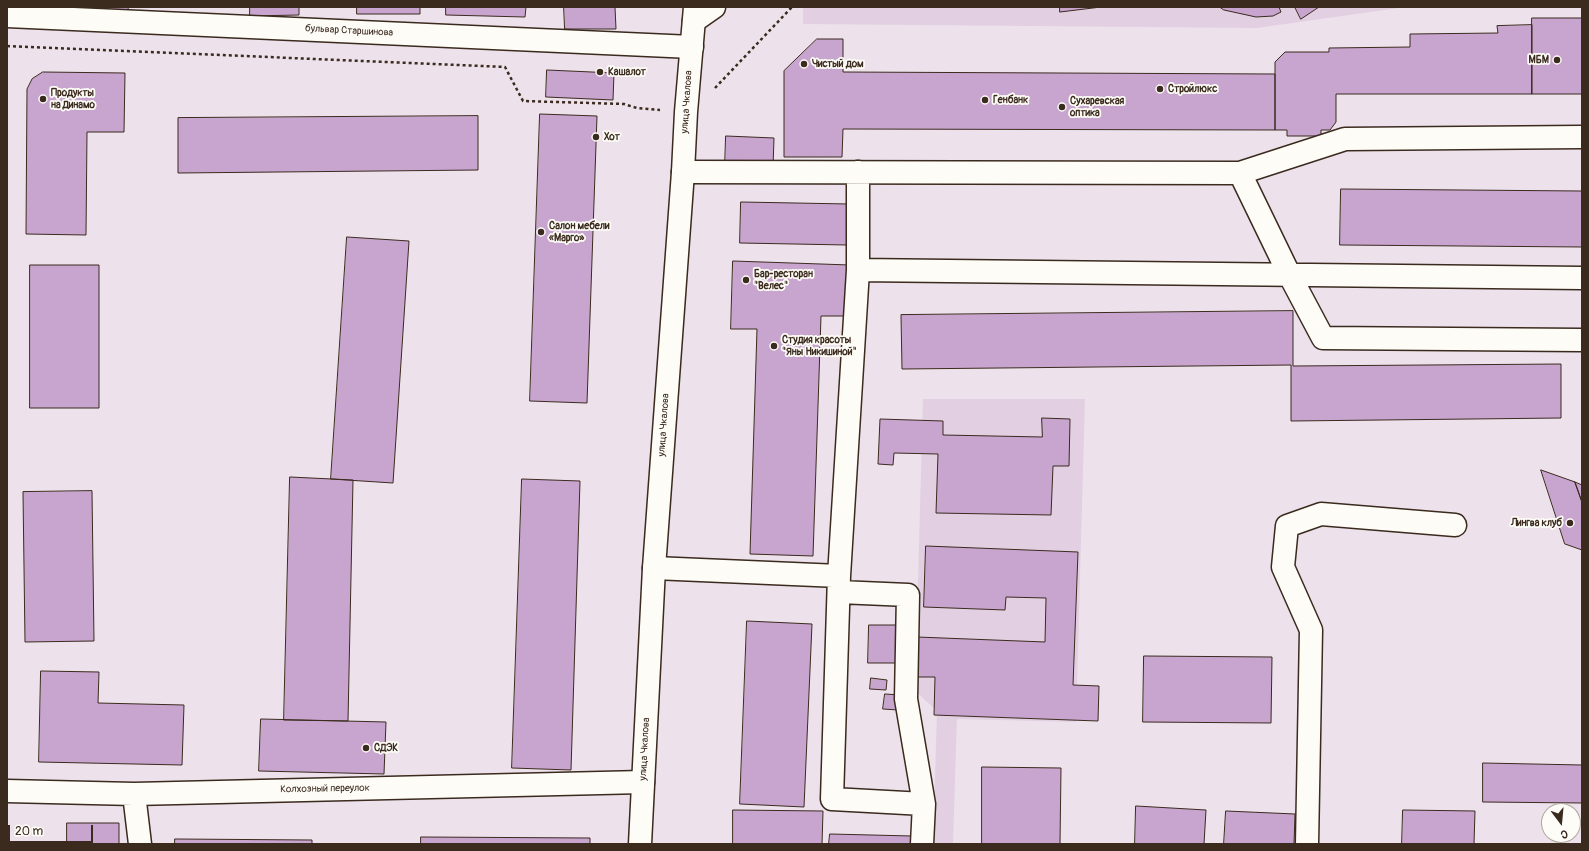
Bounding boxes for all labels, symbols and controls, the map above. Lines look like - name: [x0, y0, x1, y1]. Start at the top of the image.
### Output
- street label: бульвар Старшинова: [305, 23, 393, 39]
- place label: МБМ: [1529, 54, 1549, 66]
- marker: МБМ: [1552, 55, 1562, 65]
- place label: Чистый дом: [812, 58, 864, 70]
- marker: Чистый дом: [799, 59, 809, 69]
- place label: Кашалот: [608, 66, 646, 78]
- marker: Кашалот: [595, 67, 605, 77]
- street label: улица Чкалова: [679, 70, 695, 134]
- place label: Стройлюкс: [1168, 83, 1217, 95]
- marker: Стройлюкс: [1155, 84, 1165, 94]
- place label: Продукты на Динамо: [51, 87, 95, 110]
- marker: Продукты на Динамо: [38, 94, 48, 104]
- place label: Генбанк: [993, 94, 1028, 106]
- marker: Генбанк: [980, 95, 990, 105]
- place label: Сухаревская оптика: [1070, 95, 1124, 118]
- marker: Сухаревская оптика: [1057, 102, 1067, 112]
- place label: Хот: [604, 131, 620, 143]
- marker: Хот: [591, 132, 601, 142]
- place label: Салон мебели «Марго»: [549, 220, 610, 244]
- marker: Салон мебели «Марго»: [536, 227, 546, 237]
- place label: Бар-ресторан "Велес": [754, 268, 813, 292]
- marker: Бар-ресторан "Велес": [741, 275, 751, 285]
- place label: Студия красоты "Яны Никишиной": [782, 334, 857, 358]
- marker: Студия красоты "Яны Никишиной": [769, 341, 779, 351]
- street label: улица Чкалова: [656, 393, 672, 457]
- place label: Лингва клуб: [1511, 517, 1562, 529]
- marker: Лингва клуб: [1565, 518, 1575, 528]
- street label: улица Чкалова: [637, 717, 653, 781]
- place label: СДЭК: [374, 742, 398, 754]
- marker: СДЭК: [361, 743, 371, 753]
- street label: Колхозный переулок: [280, 782, 370, 796]
- north arrow: [1541, 803, 1581, 843]
- scale bar: [10, 817, 95, 843]
- text: 20 m: [15, 824, 43, 839]
- text: С: [1559, 827, 1569, 841]

